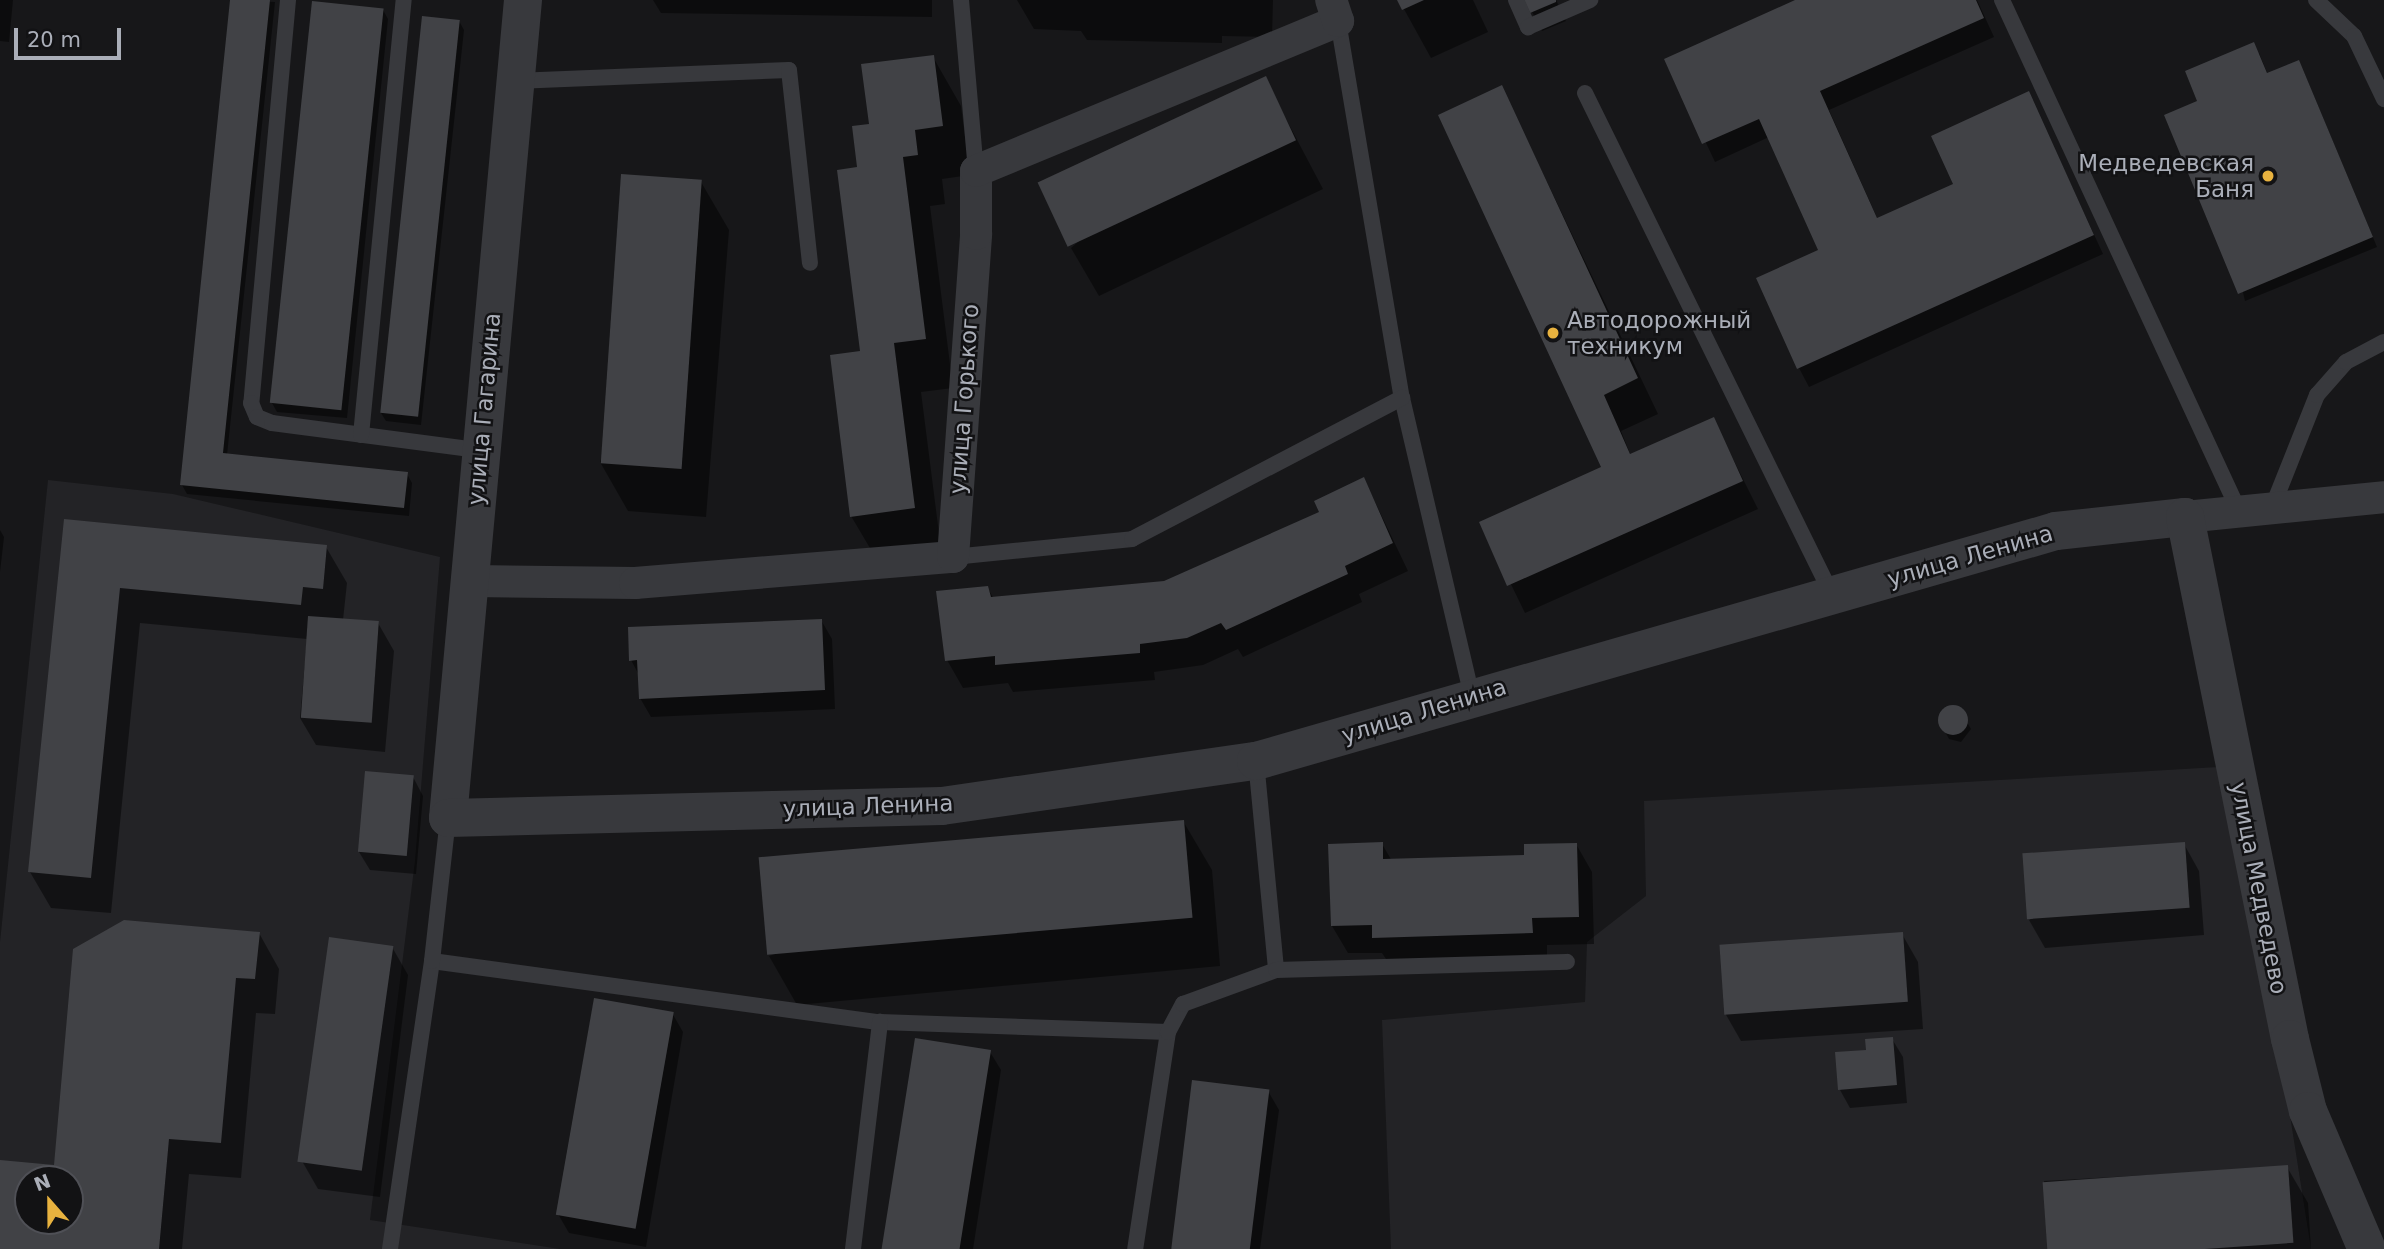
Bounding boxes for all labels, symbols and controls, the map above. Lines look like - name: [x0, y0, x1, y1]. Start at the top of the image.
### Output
- scale bar: [18, 14, 124, 58]
- text: 20 m: [27, 28, 81, 52]
- place label: Медведевская Баня: [2078, 149, 2254, 203]
- marker: Медведевская Баня: [2260, 168, 2276, 184]
- street label: улица Горького: [944, 303, 984, 495]
- place label: Автодорожный техникум: [1567, 306, 1751, 360]
- street label: улица Гагарина: [462, 312, 506, 506]
- marker: Автодорожный техникум: [1545, 325, 1561, 341]
- street label: улица Ленина: [1884, 519, 2056, 593]
- street label: улица Ленина: [1338, 673, 1510, 749]
- street label: улица Медведево: [2225, 780, 2293, 996]
- street label: улица Ленина: [782, 789, 954, 823]
- north arrow: [14, 1165, 84, 1235]
- text: N: [31, 1169, 54, 1195]

